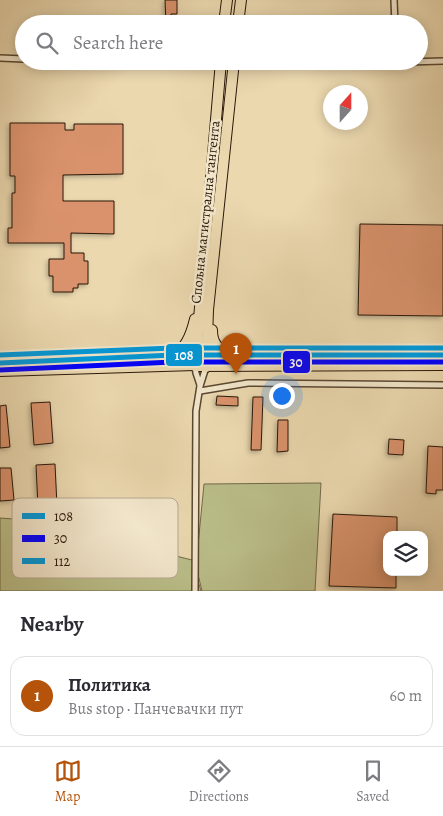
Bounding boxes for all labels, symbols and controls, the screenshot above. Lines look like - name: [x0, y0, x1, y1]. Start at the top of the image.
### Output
- search box: [15, 15, 428, 70]
- icon: search: [33, 29, 61, 57]
- text: Search here: [73, 30, 163, 56]
- north arrow: [323, 85, 368, 130]
- street label: Спољна магистрална тангента: [186, 119, 225, 305]
- pin: 1: [220, 333, 252, 374]
- line badge: 108: [165, 343, 203, 367]
- text: 108: [175, 346, 194, 365]
- line badge: 30: [282, 350, 311, 374]
- text: 30: [289, 353, 303, 372]
- your location: [269, 383, 295, 409]
- legend: [12, 498, 178, 578]
- text: 108: [54, 507, 73, 526]
- text: 30: [54, 529, 67, 548]
- map controls: [383, 531, 428, 576]
- button: layers: [383, 531, 428, 576]
- text: 112: [54, 552, 71, 571]
- text: Nearby: [20, 610, 83, 638]
- text: Политика: [68, 672, 151, 698]
- text: 1: [34, 685, 40, 707]
- text: 60 m: [390, 685, 422, 707]
- text: Bus stop · Панчевачки пут: [68, 698, 243, 720]
- tab: Map: [54, 757, 82, 806]
- tab: Directions: [189, 757, 249, 806]
- tab: Saved: [356, 757, 389, 806]

